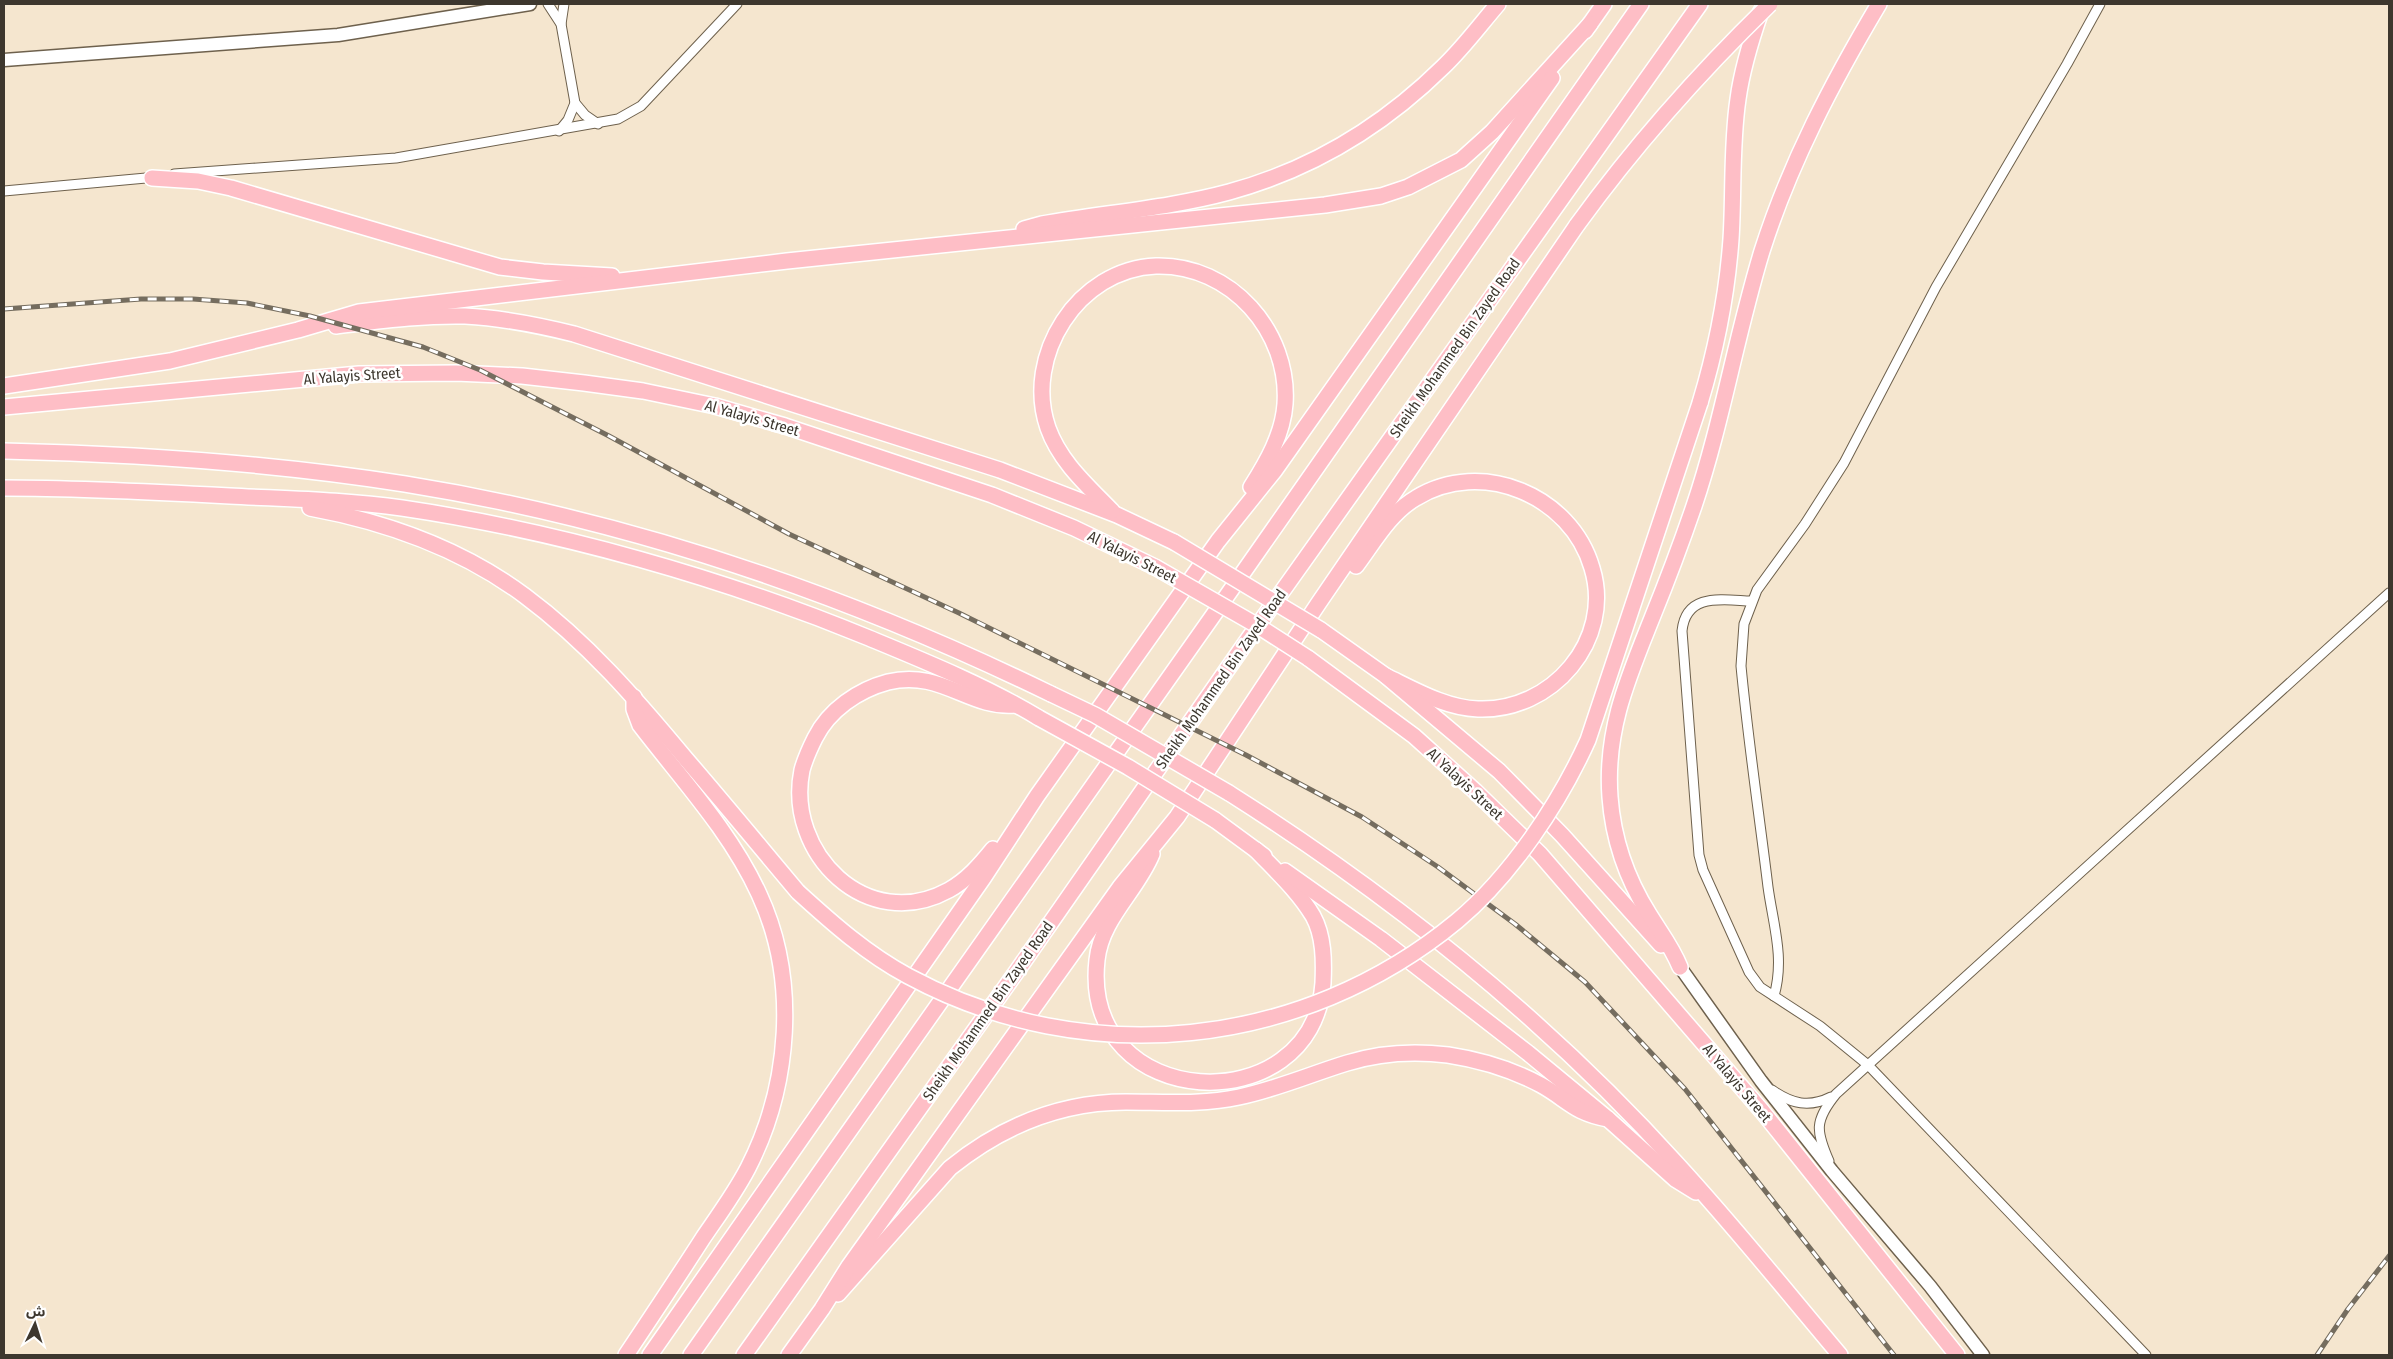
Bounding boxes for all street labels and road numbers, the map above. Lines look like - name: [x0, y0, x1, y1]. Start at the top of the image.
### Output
- street label: Sheikh Mohammed Bin Zayed Road: [1386, 255, 1524, 441]
- street label: Al Yalayis Street: [303, 364, 401, 388]
- street label: Al Yalayis Street: [703, 396, 801, 440]
- street label: Al Yalayis Street: [1085, 527, 1179, 587]
- street label: Sheikh Mohammed Bin Zayed Road: [1152, 586, 1290, 772]
- street label: Al Yalayis Street: [1423, 744, 1507, 824]
- street label: Sheikh Mohammed Bin Zayed Road: [919, 918, 1057, 1104]
- street label: Al Yalayis Street: [1699, 1040, 1775, 1126]

